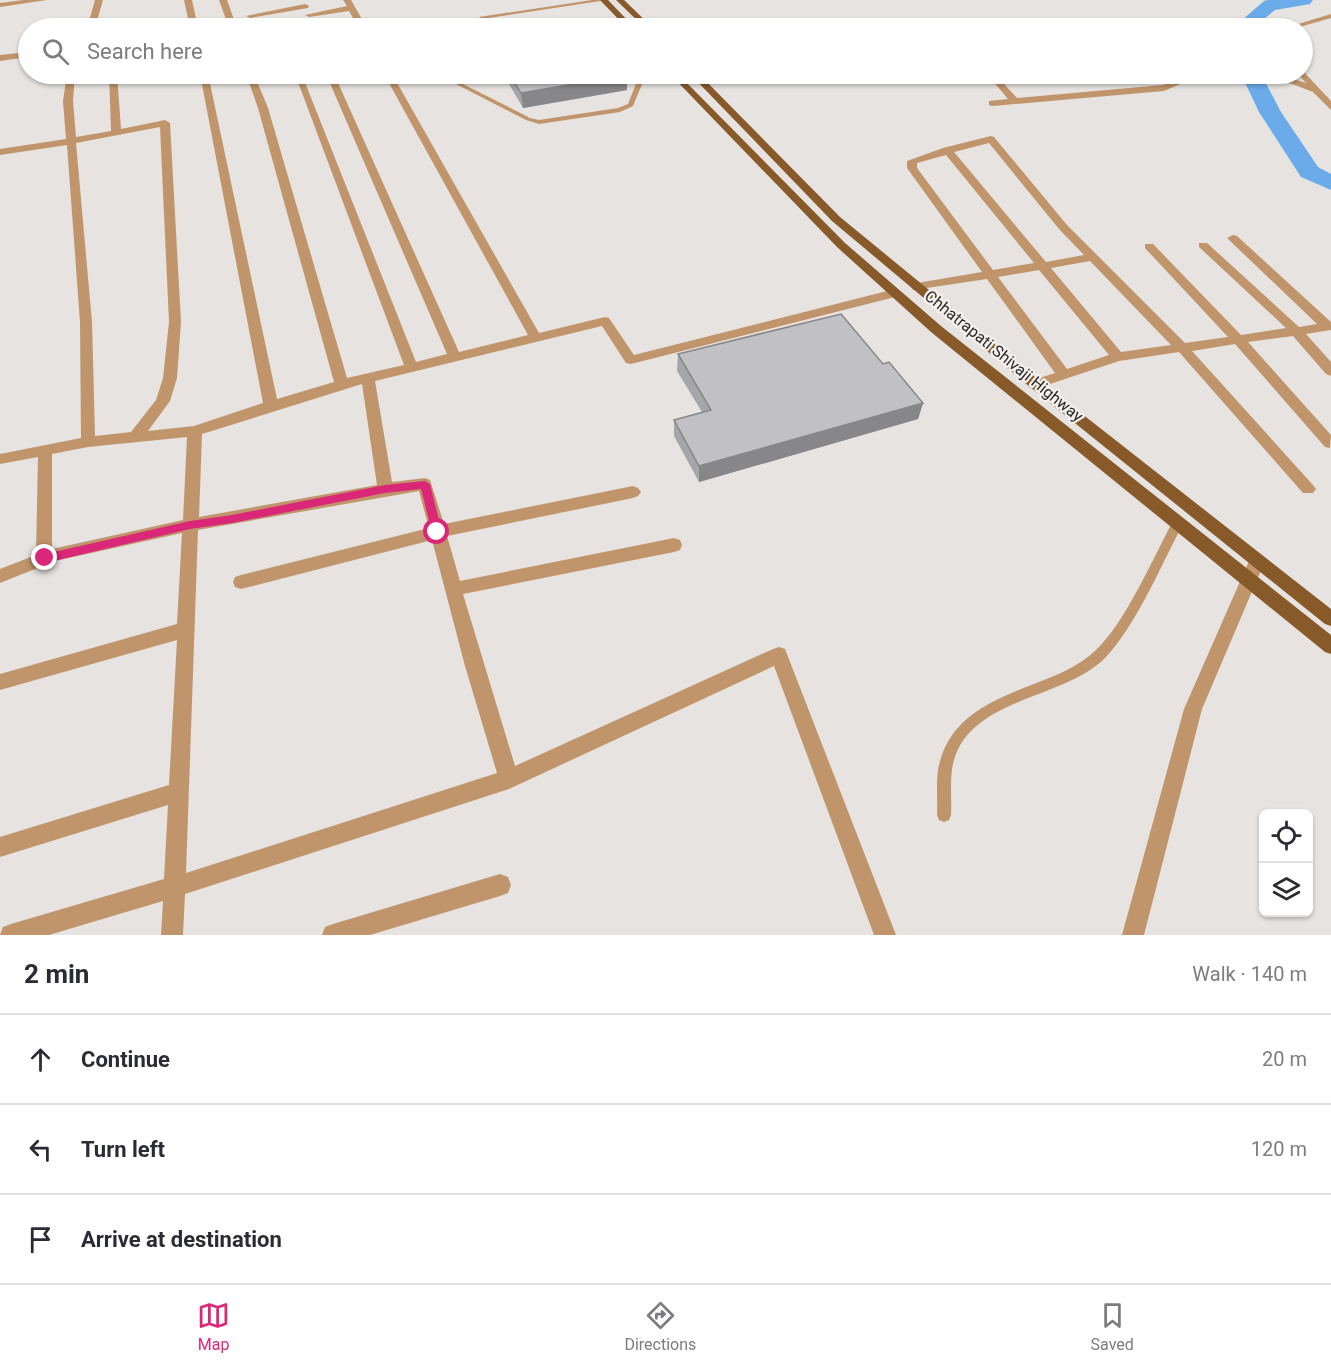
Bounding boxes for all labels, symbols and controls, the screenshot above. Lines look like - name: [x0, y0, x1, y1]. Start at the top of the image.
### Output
- search box: [18, 18, 1313, 84]
- icon: search: [39, 35, 72, 68]
- text: Search here: [87, 39, 203, 64]
- street label: Chhatrapati Shivaji Highway: [921, 286, 1087, 426]
- route start: [423, 518, 449, 544]
- route end: [31, 544, 57, 570]
- map controls: [1259, 809, 1313, 917]
- button: locate: [1259, 809, 1313, 863]
- button: layers: [1259, 863, 1313, 917]
- text: 2 min: [24, 959, 89, 989]
- text: Walk · 140 m: [1192, 962, 1307, 986]
- icon: ahead: [24, 1043, 57, 1076]
- text: Continue: [81, 1047, 170, 1072]
- text: 20 m: [1262, 1047, 1307, 1071]
- icon: left: [24, 1133, 57, 1166]
- text: Turn left: [81, 1137, 165, 1162]
- text: 120 m: [1251, 1137, 1307, 1161]
- icon: arrive: [24, 1223, 57, 1256]
- text: Arrive at destination: [81, 1227, 282, 1252]
- tab: Map: [197, 1299, 230, 1354]
- tab: Directions: [624, 1299, 696, 1354]
- tab: Saved: [1091, 1299, 1134, 1354]

